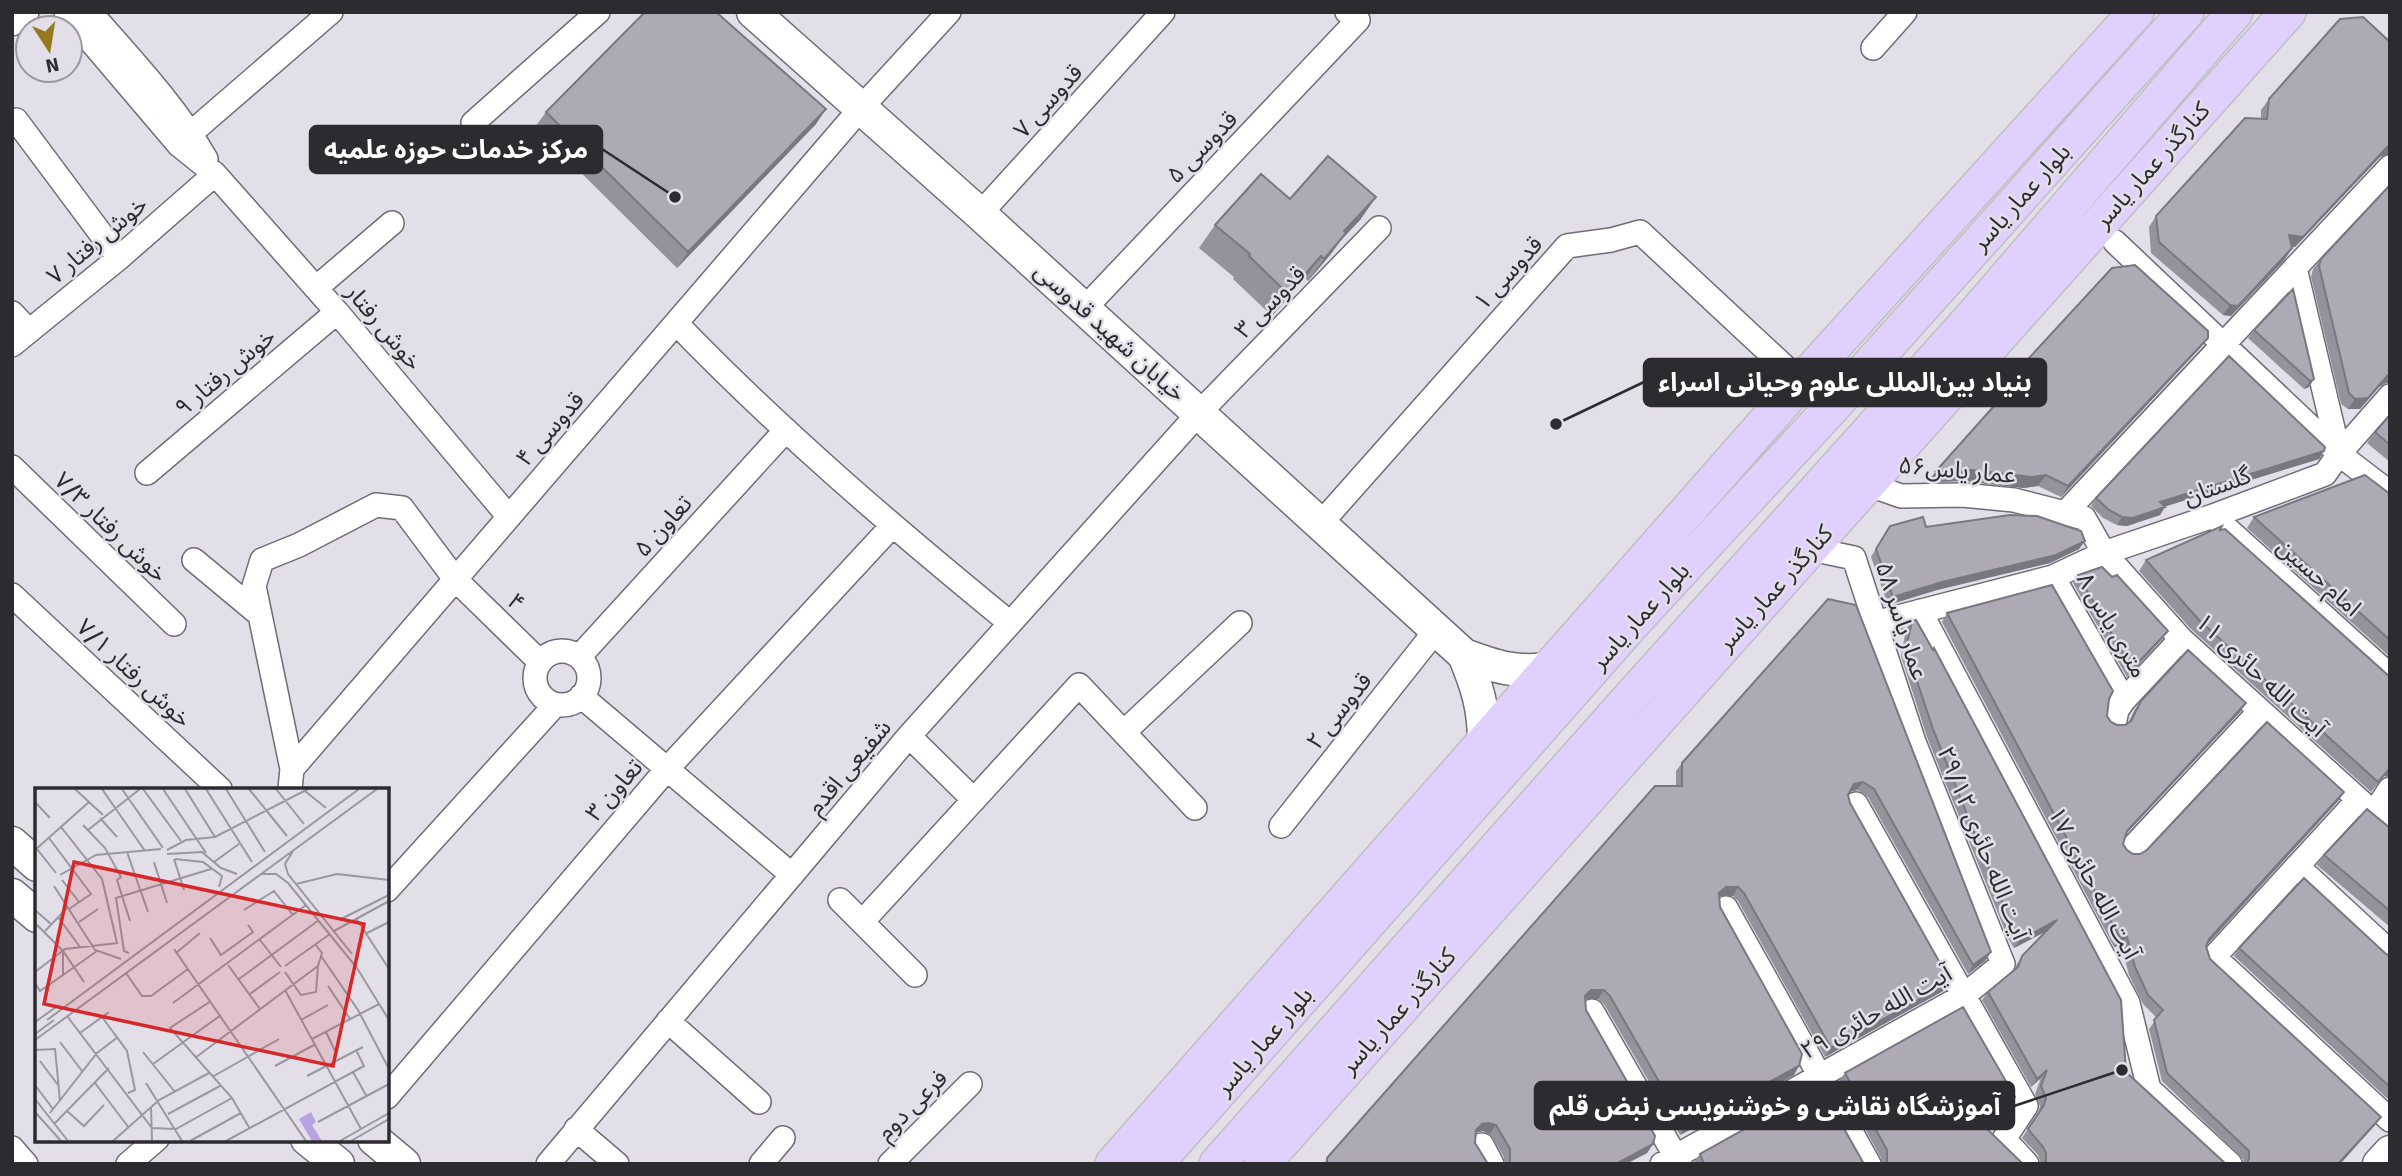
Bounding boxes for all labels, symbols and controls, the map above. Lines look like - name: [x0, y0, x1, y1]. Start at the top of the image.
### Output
- north arrow: [14, 14, 84, 84]
- text: N: [43, 52, 61, 78]
- street label: قدوسی ۷: [1007, 58, 1089, 144]
- street label: کنارگذر عمار یاسر: [2087, 95, 2217, 235]
- street label: قدوسی ۵: [1160, 104, 1244, 190]
- callout: مرکز خدمات حوزه علمیه: [310, 126, 602, 173]
- text: مرکز خدمات حوزه علمیه: [324, 134, 588, 166]
- street label: بلوار عمار یاسر: [1964, 137, 2077, 258]
- street label: خوش رفتار ۷: [40, 189, 154, 291]
- street label: قدوسی ۱: [1467, 230, 1549, 316]
- street label: خیابان شهید قدوسی: [1028, 256, 1192, 408]
- street label: قدوسی ۳: [1228, 259, 1312, 345]
- street label: خوش رفتار: [339, 277, 429, 376]
- street label: خوش رفتار ۹: [168, 321, 282, 423]
- callout: بنیاد بین‌المللی علوم وحیانی اسراء: [1644, 359, 2046, 406]
- text: بنیاد بین‌المللی علوم وحیانی اسراء: [1658, 367, 2032, 402]
- street label: قدوسی ۴: [509, 385, 591, 473]
- street label: عمار یاس۵۶: [1897, 450, 2017, 490]
- street label: گلستان: [2179, 460, 2256, 512]
- street label: خوش رفتار ۷/۳: [48, 465, 174, 589]
- street label: تعاون ۵: [627, 489, 699, 563]
- street label: کنارگذر عمار یاسر: [1710, 518, 1840, 658]
- street label: امام حسین: [2269, 531, 2367, 625]
- street label: بلوار عمار یاسر: [1583, 556, 1696, 677]
- street label: عمار یاسر ۵۸: [1869, 558, 1935, 684]
- street label: ۸ متری یاس: [2070, 567, 2154, 683]
- street label: ۴: [501, 586, 531, 618]
- street label: آیت الله حائری ۱۱: [2189, 607, 2334, 744]
- street label: خوش رفتار ۷/۱: [70, 612, 198, 734]
- street label: قدوسی ۲: [1300, 666, 1378, 756]
- street label: شفیعی اقدم: [800, 713, 900, 823]
- street label: آیت الله حائری ۲۹/۱۲: [1930, 742, 2036, 945]
- street label: تعاون ۳: [579, 753, 649, 827]
- inset map: [35, 788, 388, 1141]
- street label: آیت الله حائری ۱۷: [2041, 802, 2147, 965]
- street label: کنارگذر عمار یاسر: [1333, 941, 1463, 1081]
- street label: آیت الله حائری ۲۹: [1795, 958, 1958, 1066]
- street label: بلوار عمار یاسر: [1208, 980, 1319, 1102]
- street label: فرعی دوم: [870, 1063, 956, 1149]
- callout: آموزشگاه نقاشی و خوشنویسی نبض قلم: [1535, 1082, 2014, 1129]
- text: آموزشگاه نقاشی و خوشنویسی نبض قلم: [1549, 1091, 2001, 1126]

